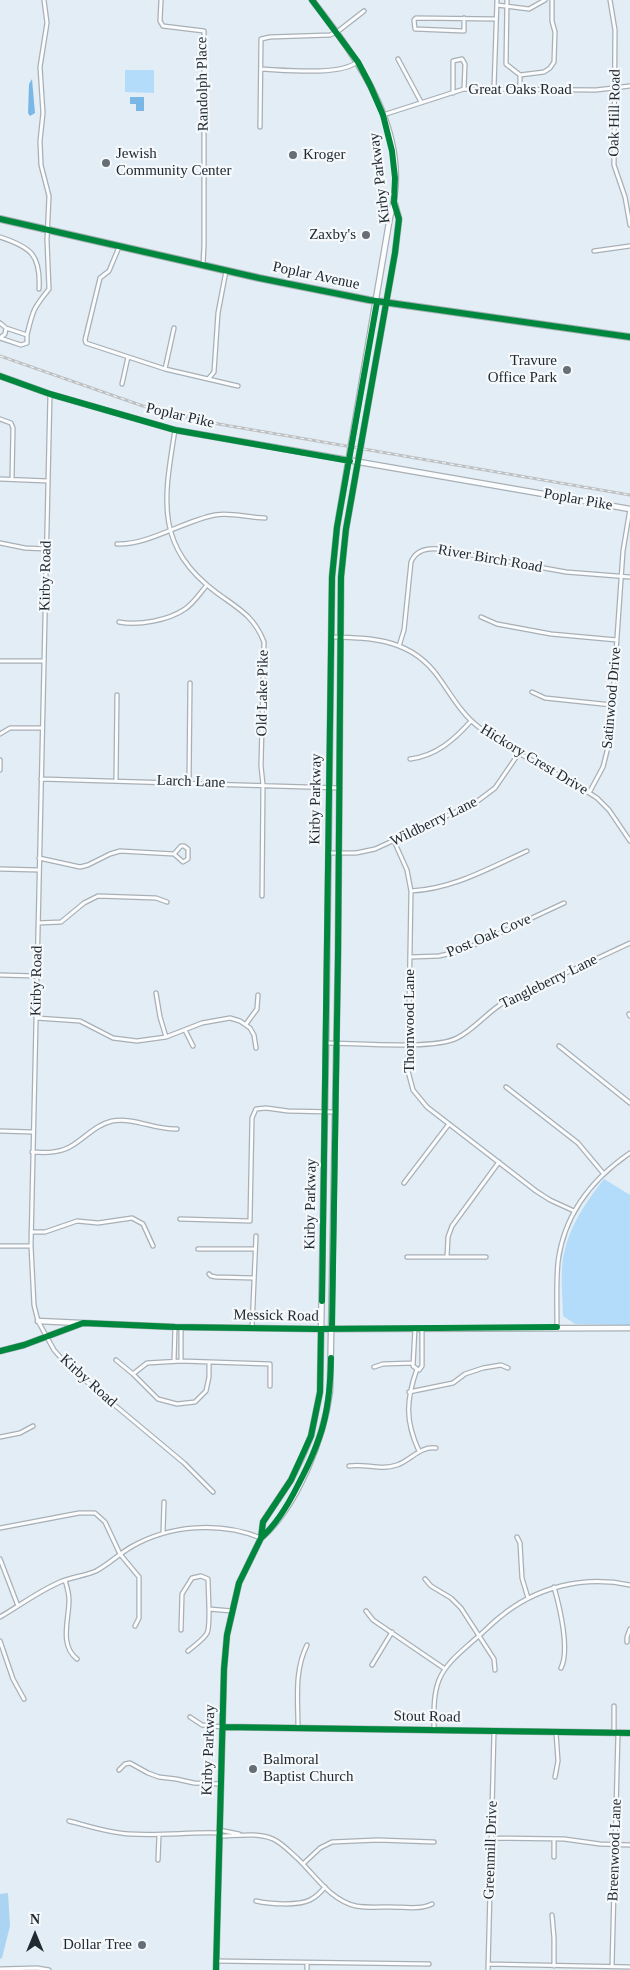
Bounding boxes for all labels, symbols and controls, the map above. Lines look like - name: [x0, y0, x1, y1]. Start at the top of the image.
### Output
- street label: Randolph Place: [193, 37, 213, 131]
- street label: Oak Hill Road: [605, 69, 625, 157]
- street label: Great Oaks Road: [468, 81, 572, 99]
- street label: Kirby Parkway: [366, 132, 394, 224]
- place label: Jewish Community Center: [116, 145, 231, 180]
- place label: Kroger: [303, 146, 345, 164]
- marker: Kroger: [287, 149, 299, 161]
- marker: Jewish Community Center: [100, 157, 112, 169]
- place label: Zaxby's: [309, 226, 356, 244]
- marker: Zaxby's: [360, 229, 372, 241]
- street label: Poplar Avenue: [271, 258, 361, 294]
- place label: Travure Office Park: [488, 352, 557, 387]
- marker: Travure Office Park: [561, 364, 573, 376]
- street label: Poplar Pike: [144, 399, 216, 433]
- street label: Poplar Pike: [542, 485, 614, 515]
- street label: Kirby Road: [36, 541, 56, 611]
- street label: River Birch Road: [436, 541, 544, 577]
- street label: Satinwood Drive: [599, 646, 625, 750]
- street label: Old Lake Pike: [253, 650, 273, 736]
- street label: Hickory Crest Drive: [477, 721, 591, 799]
- street label: Kirby Parkway: [306, 753, 326, 845]
- street label: Larch Lane: [156, 772, 226, 792]
- street label: Wildberry Lane: [387, 793, 481, 851]
- street label: Post Oak Cove: [444, 910, 534, 962]
- street label: Kirby Road: [27, 946, 47, 1016]
- street label: Tangleberry Lane: [497, 951, 601, 1013]
- street label: Thornwood Lane: [401, 969, 419, 1073]
- street label: Kirby Parkway: [301, 1158, 321, 1250]
- street label: Messick Road: [233, 1306, 319, 1326]
- street label: Kirby Road: [56, 1351, 120, 1411]
- street label: Kirby Parkway: [198, 1704, 220, 1796]
- street label: Stout Road: [393, 1707, 461, 1727]
- place label: Balmoral Baptist Church: [263, 1751, 353, 1786]
- marker: Balmoral Baptist Church: [247, 1763, 259, 1775]
- street label: Breenwood Lane: [604, 1798, 626, 1902]
- street label: Greenmill Drive: [480, 1800, 502, 1900]
- north arrow: [10, 1910, 60, 1960]
- text: N: [30, 1912, 40, 1927]
- place label: Dollar Tree: [63, 1936, 132, 1954]
- marker: Dollar Tree: [136, 1939, 148, 1951]

